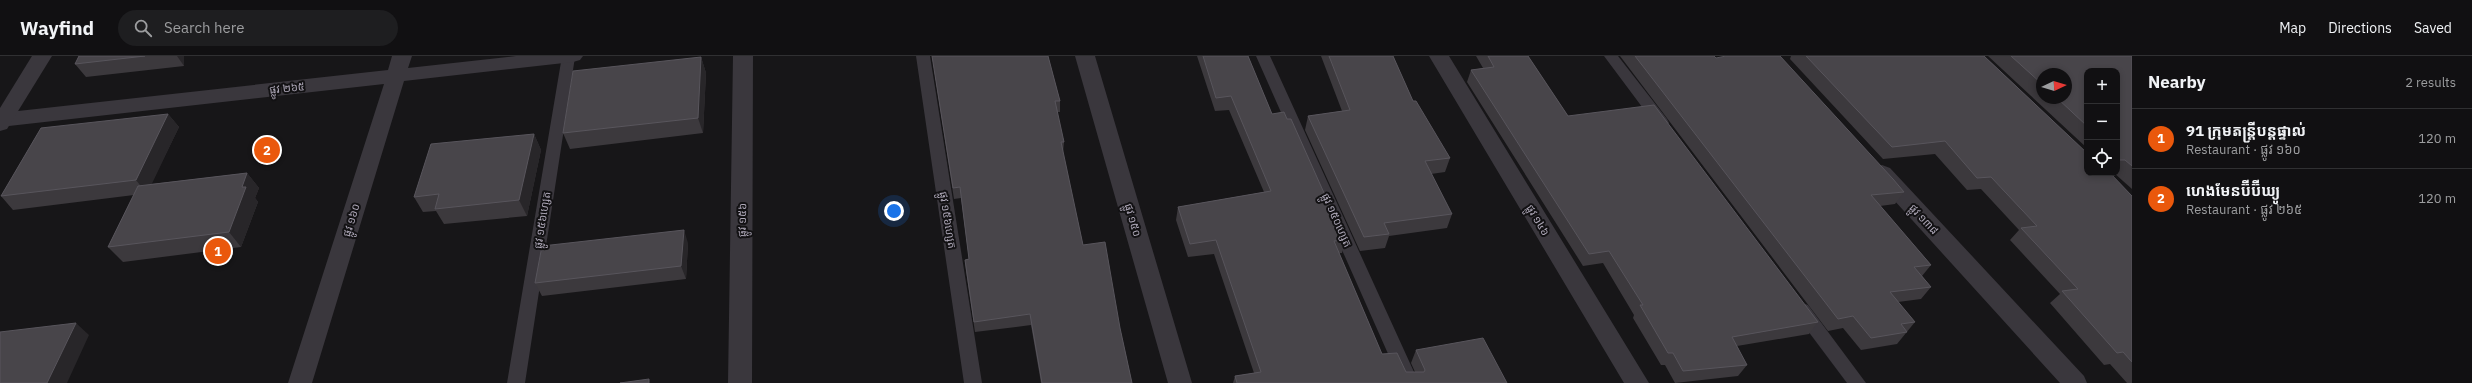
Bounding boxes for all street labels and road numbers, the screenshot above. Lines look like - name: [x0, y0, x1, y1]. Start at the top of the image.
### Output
- street label: ផ្លូវ ២៦៥: [269, 79, 306, 100]
- street label: ផ្លូវ ១៥៦ហ្សេត: [531, 190, 557, 250]
- street label: ផ្លូវ ១៥៦ហ្សេត: [933, 190, 959, 250]
- street label: ផ្លូវ ១៥០ហ្សេត: [1316, 191, 1355, 251]
- street label: ផ្លូវ ១៣៨: [1904, 201, 1942, 239]
- street label: ផ្លូវ ១៦០: [339, 202, 366, 239]
- street label: ផ្លូវ ១៥០: [1118, 202, 1144, 239]
- street label: ផ្លូវ ១៤៦: [1520, 202, 1553, 240]
- street label: ផ្លូវ ១៥៦: [735, 203, 753, 237]

